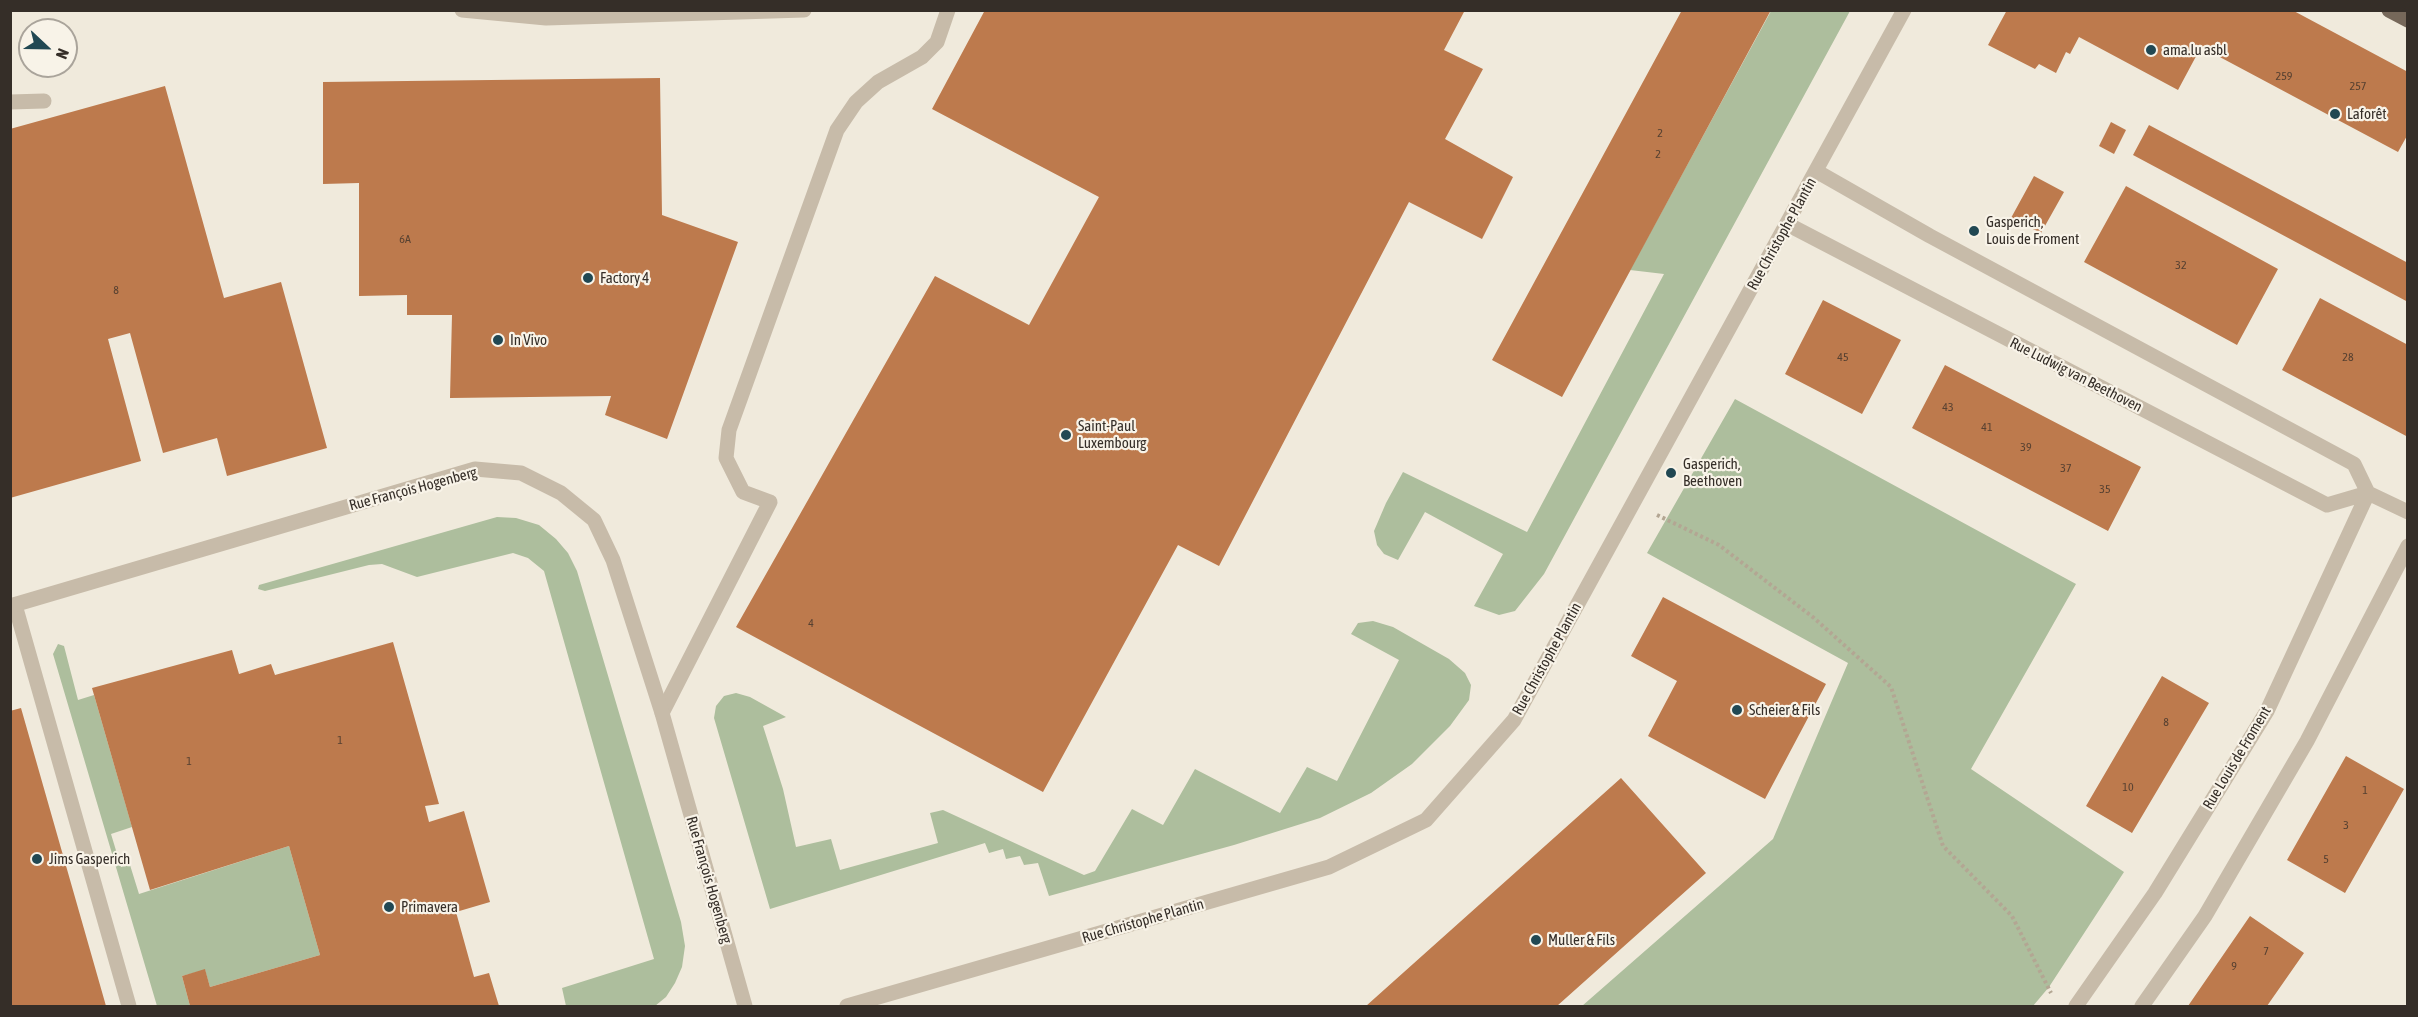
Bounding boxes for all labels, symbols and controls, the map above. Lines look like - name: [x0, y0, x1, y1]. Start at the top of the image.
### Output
- north arrow: [18, 18, 78, 78]
- place label: ama.lu asbl: [2163, 41, 2227, 59]
- marker: ama.lu asbl: [2144, 43, 2158, 57]
- text: N: [53, 46, 73, 62]
- house number: 259: [2276, 69, 2292, 83]
- house number: 257: [2350, 79, 2366, 93]
- place label: Laforêt: [2347, 105, 2387, 123]
- marker: Laforêt: [2328, 107, 2342, 121]
- house number: 2: [1657, 126, 1663, 140]
- house number: 2: [1655, 147, 1661, 161]
- street label: Rue Christophe Plantin: [1744, 175, 1820, 293]
- place label: Gasperich, Louis de Froment: [1986, 213, 2079, 248]
- marker: Gasperich, Louis de Froment: [1967, 224, 1981, 238]
- house number: 6A: [399, 232, 411, 246]
- house number: 32: [2175, 258, 2187, 272]
- place label: Factory 4: [600, 269, 649, 287]
- marker: Factory 4: [581, 271, 595, 285]
- house number: 8: [113, 283, 119, 297]
- place label: In Vivo: [510, 331, 547, 349]
- marker: In Vivo: [491, 333, 505, 347]
- street label: Rue Ludwig van Beethoven: [2007, 334, 2145, 416]
- house number: 45: [1837, 350, 1849, 364]
- house number: 28: [2342, 350, 2354, 364]
- house number: 43: [1942, 400, 1954, 414]
- place label: Saint-Paul Luxembourg: [1078, 417, 1146, 452]
- house number: 41: [1981, 420, 1993, 434]
- marker: Saint-Paul Luxembourg: [1059, 428, 1073, 442]
- house number: 39: [2020, 440, 2032, 454]
- place label: Gasperich, Beethoven: [1683, 455, 1742, 490]
- house number: 37: [2060, 461, 2072, 475]
- street label: Rue François Hogenberg: [347, 463, 479, 515]
- marker: Gasperich, Beethoven: [1664, 466, 1678, 480]
- house number: 35: [2099, 482, 2111, 496]
- street label: Rue Christophe Plantin: [1509, 600, 1585, 718]
- house number: 4: [808, 616, 814, 630]
- place label: Scheier & Fils: [1749, 701, 1820, 719]
- marker: Scheier & Fils: [1730, 703, 1744, 717]
- street label: Rue Louis de Froment: [2199, 703, 2275, 813]
- house number: 8: [2163, 715, 2169, 729]
- house number: 1: [337, 733, 343, 747]
- house number: 1: [186, 754, 192, 768]
- house number: 10: [2122, 780, 2134, 794]
- house number: 1: [2362, 783, 2368, 797]
- street label: Rue François Hogenberg: [682, 814, 736, 946]
- house number: 3: [2343, 818, 2349, 832]
- place label: Jims Gasperich: [49, 850, 130, 868]
- marker: Jims Gasperich: [30, 852, 44, 866]
- house number: 5: [2323, 852, 2329, 866]
- street label: Rue Christophe Plantin: [1080, 895, 1206, 947]
- place label: Primavera: [401, 898, 458, 916]
- marker: Primavera: [382, 900, 396, 914]
- place label: Muller & Fils: [1548, 931, 1615, 949]
- marker: Muller & Fils: [1529, 933, 1543, 947]
- house number: 7: [2263, 944, 2269, 958]
- house number: 9: [2231, 959, 2237, 973]

